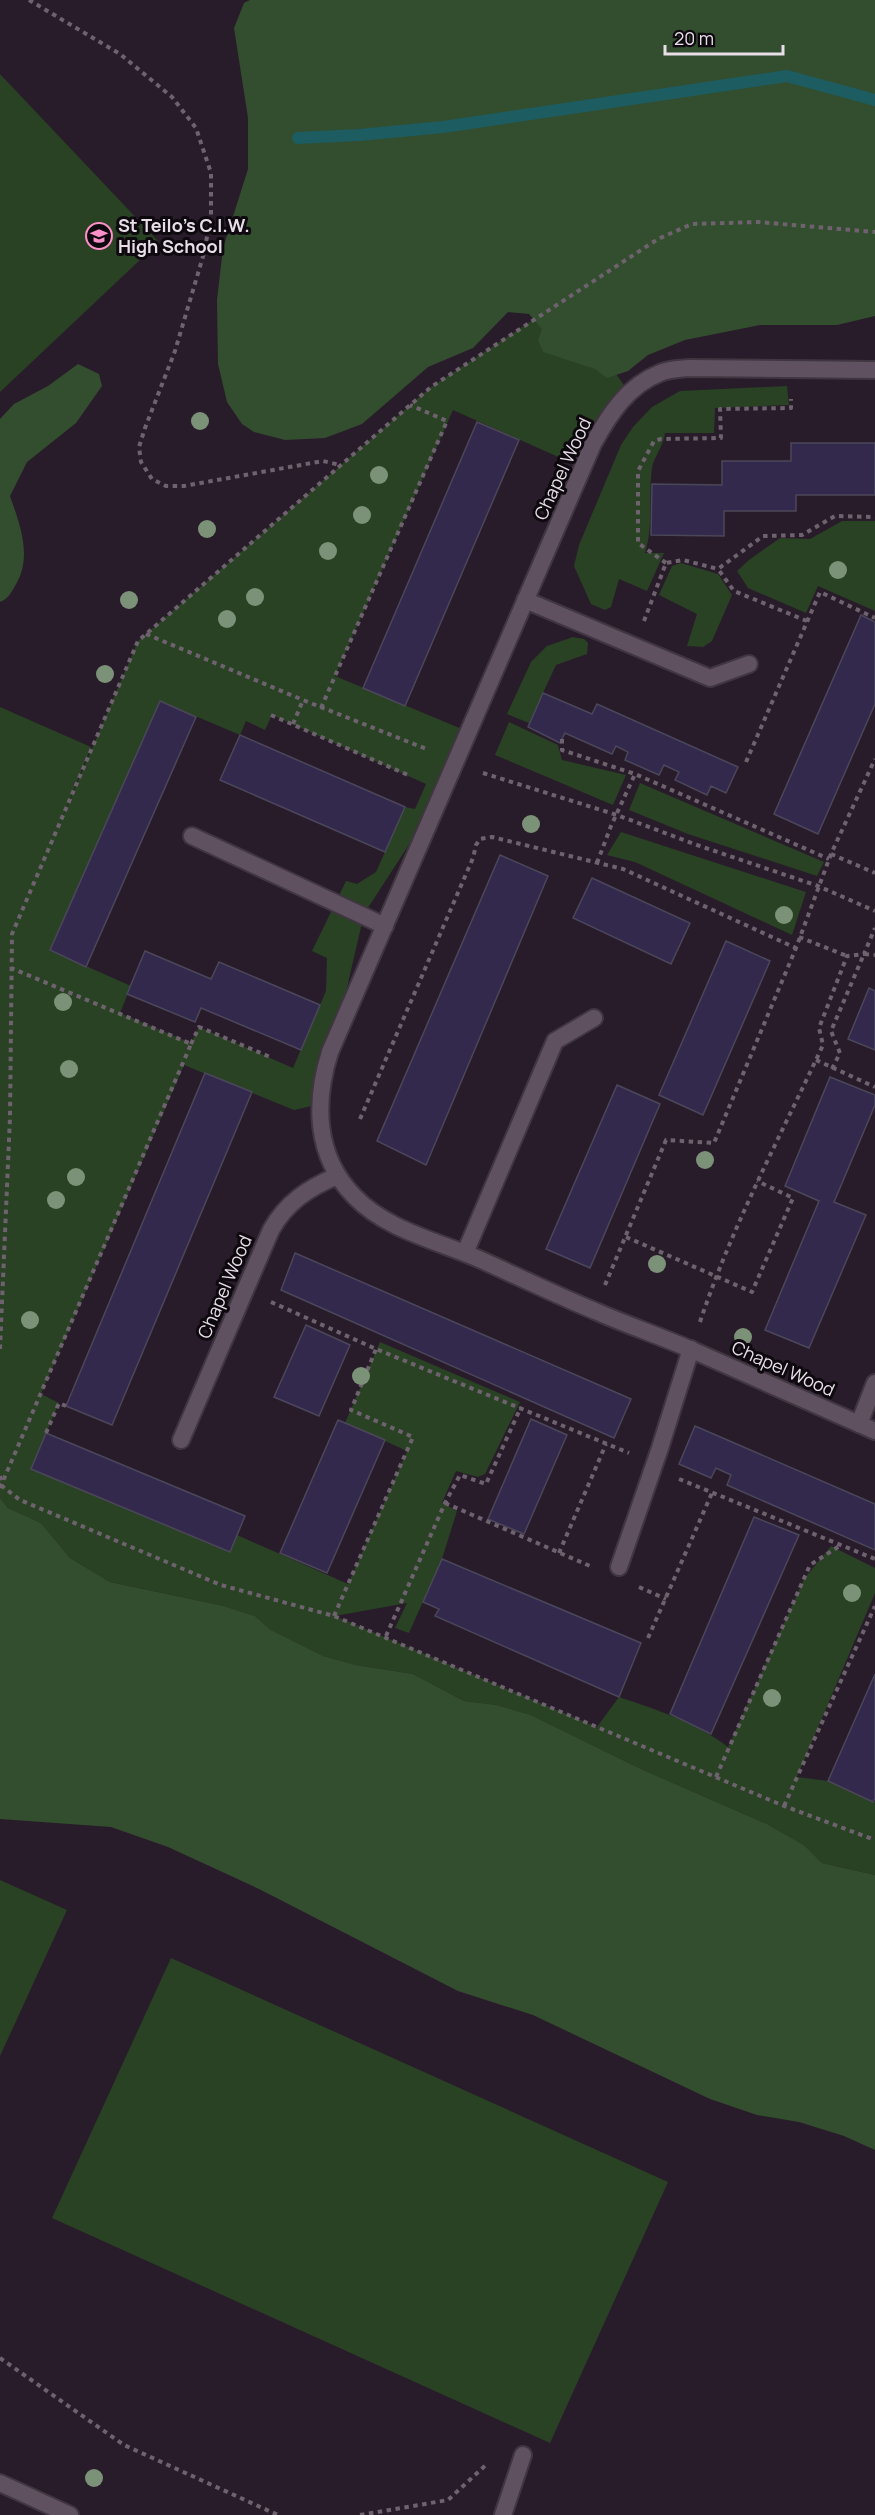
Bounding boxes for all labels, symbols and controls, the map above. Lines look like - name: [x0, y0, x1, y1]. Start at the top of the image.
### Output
- scale bar: [665, 18, 784, 56]
- text: 20 m: [674, 26, 714, 50]
- place label: St Teilo's C.I.W. High School: [118, 213, 250, 258]
- school or university icon: St Teilo's C.I.W. High School: [84, 221, 114, 251]
- street label: Chapel Wood: [528, 414, 596, 524]
- street label: Chapel Wood: [191, 1231, 257, 1342]
- street label: Chapel Wood: [728, 1335, 839, 1401]

